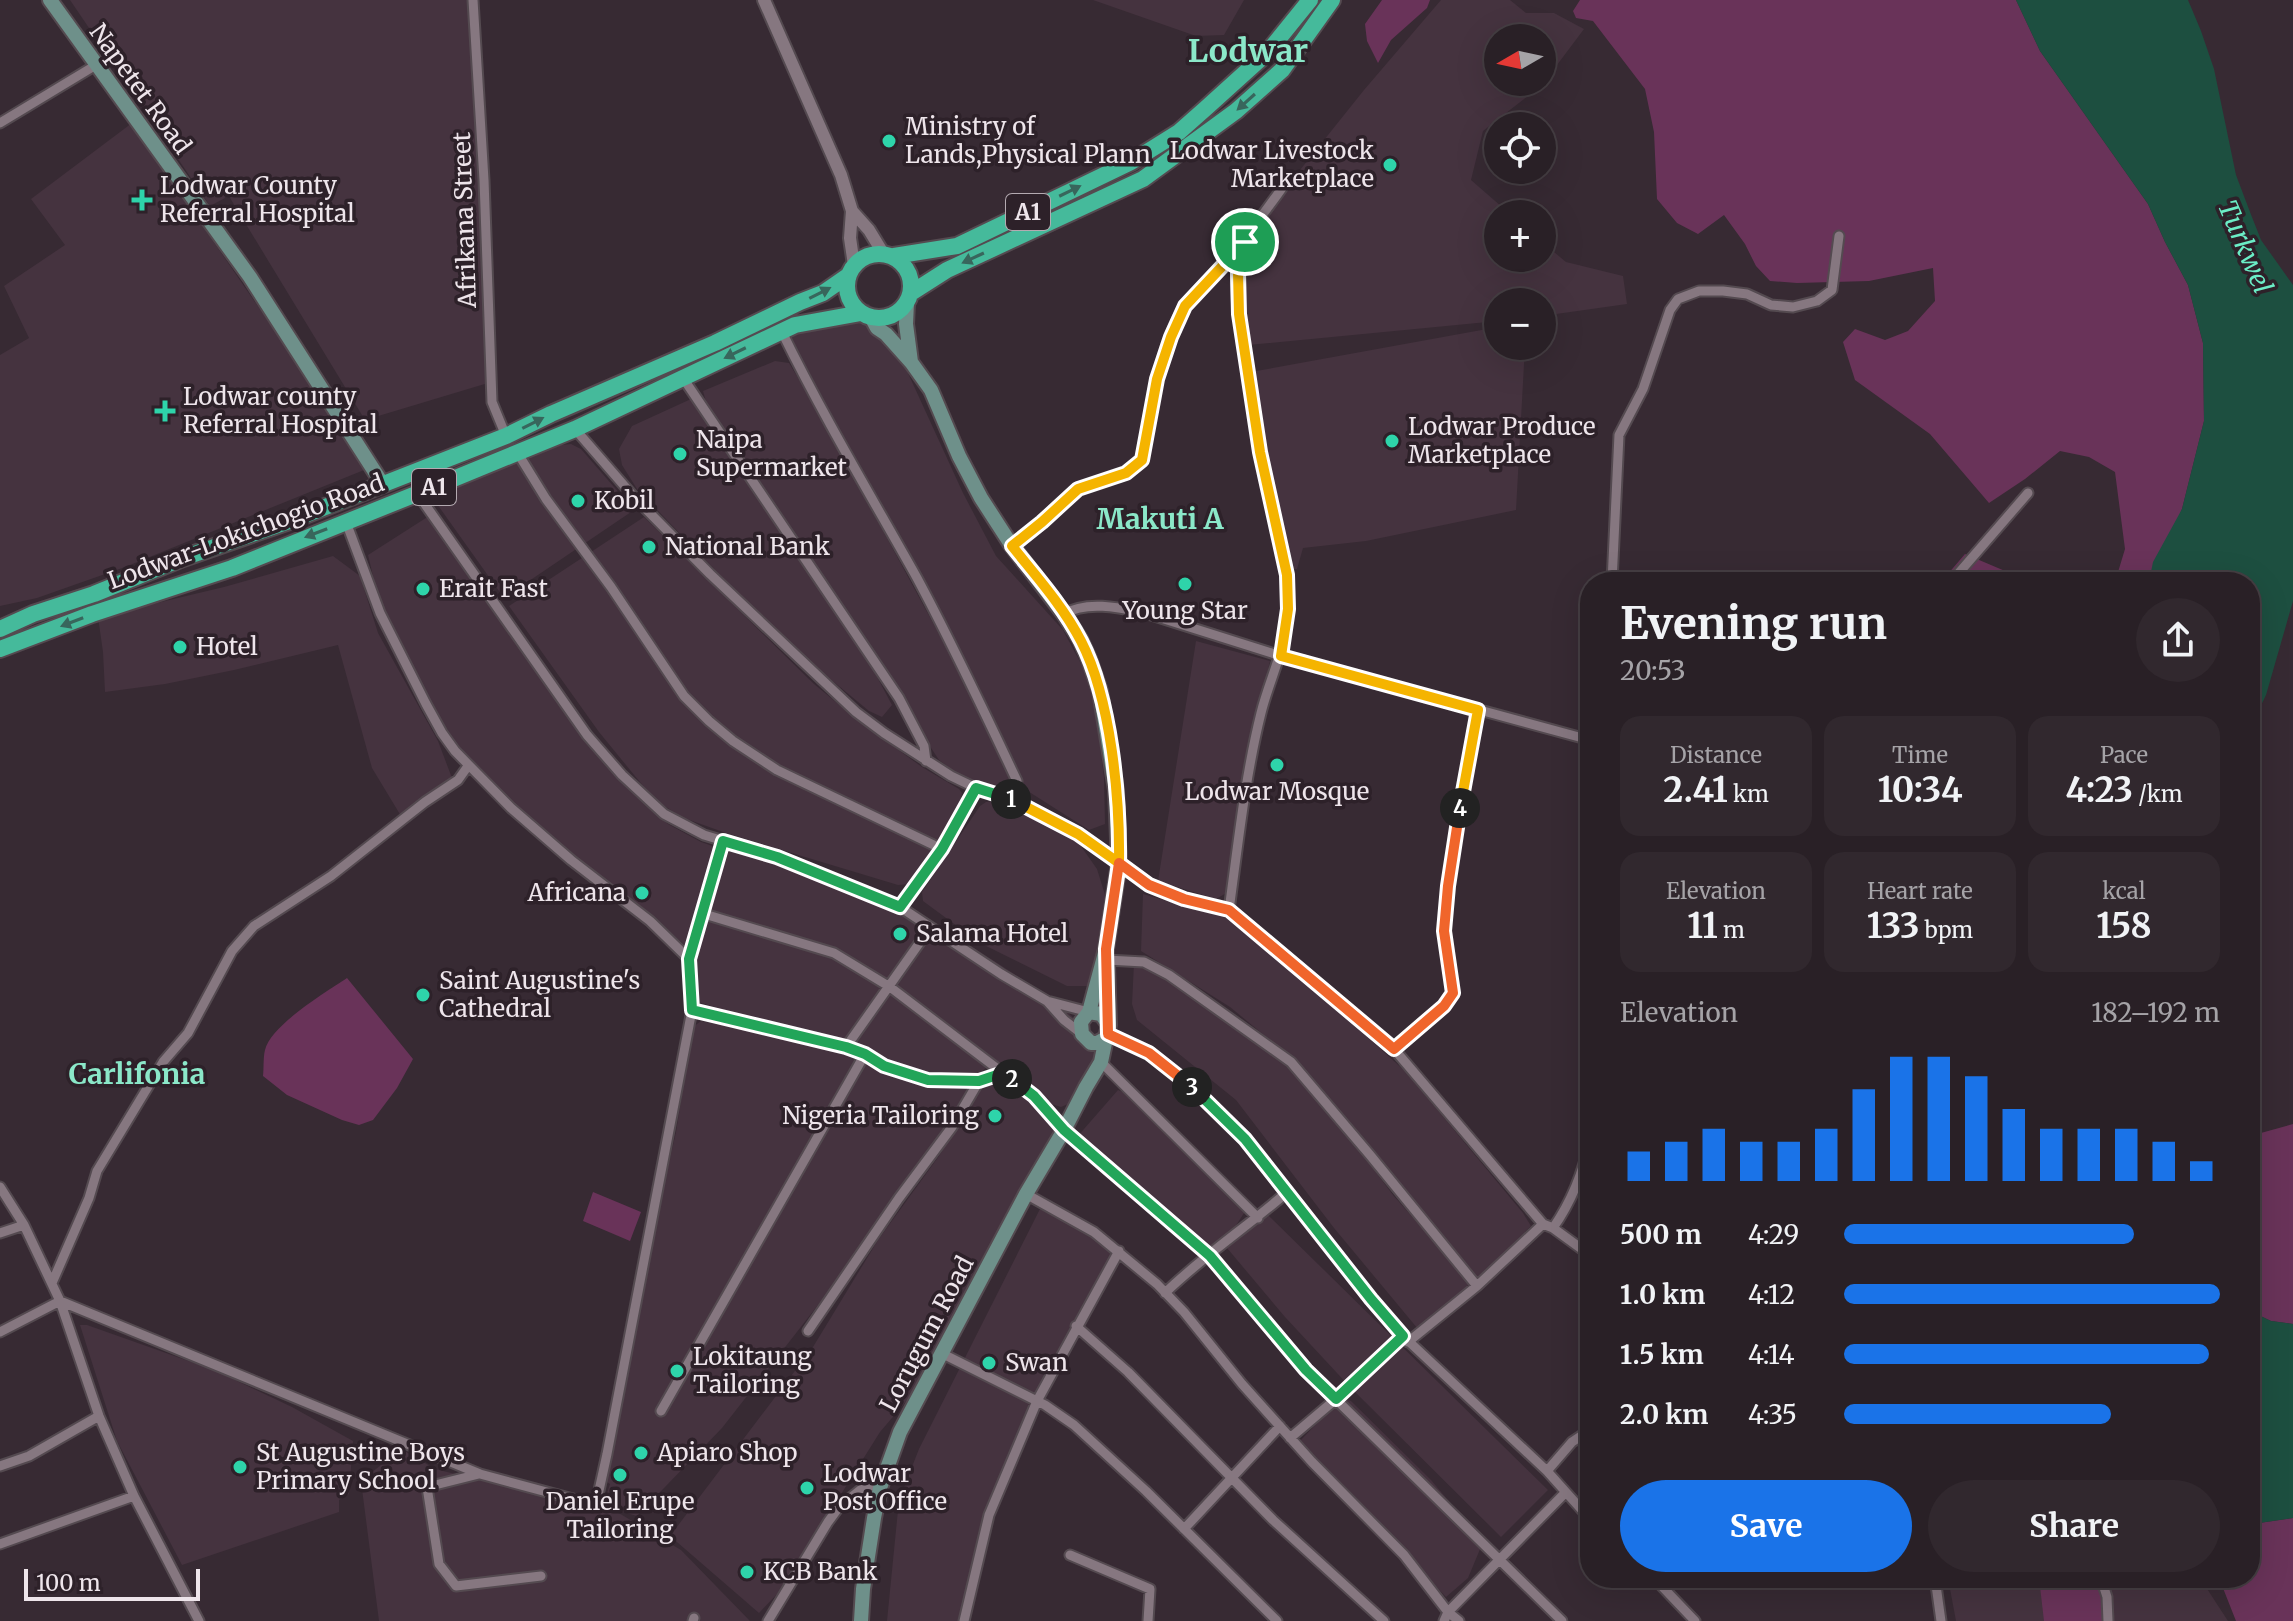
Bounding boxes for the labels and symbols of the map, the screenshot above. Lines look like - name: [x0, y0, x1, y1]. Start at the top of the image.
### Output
- street label: Napetet Road: [83, 17, 198, 160]
- north arrow: [1484, 24, 1556, 96]
- district label: Lodwar: [1188, 31, 1308, 71]
- one-way arrow: [1237, 92, 1256, 110]
- place label: Ministry of Lands,Physical Plann: [905, 111, 1151, 170]
- street label: Afrikana Street: [446, 131, 483, 310]
- marker: Ministry of Lands,Physical Plann: [880, 132, 898, 150]
- place label: Lodwar Livestock Marketplace: [1170, 135, 1375, 194]
- marker: Lodwar Livestock Marketplace: [1381, 156, 1399, 174]
- place label: Lodwar County Referral Hospital: [160, 170, 355, 229]
- one-way arrow: [1059, 184, 1082, 198]
- marker: Lodwar County Referral Hospital: [131, 189, 153, 211]
- road number: A1: [1006, 194, 1050, 230]
- water label: Turkwel: [2211, 195, 2280, 298]
- pin: [1211, 208, 1279, 276]
- one-way arrow: [962, 251, 985, 265]
- one-way arrow: [809, 286, 831, 300]
- one-way arrow: [723, 346, 746, 360]
- place label: Lodwar county Referral Hospital: [183, 381, 378, 440]
- marker: Lodwar county Referral Hospital: [154, 400, 176, 422]
- place label: Lodwar Produce Marketplace: [1408, 411, 1596, 470]
- one-way arrow: [521, 416, 544, 430]
- place label: Naipa Supermarket: [696, 424, 848, 483]
- marker: Lodwar Produce Marketplace: [1383, 432, 1401, 450]
- marker: Naipa Supermarket: [671, 445, 689, 463]
- street label: Lodwar-Lokichogio Road: [103, 467, 388, 596]
- road number: A1: [412, 469, 456, 505]
- place label: Kobil: [594, 485, 654, 516]
- marker: Kobil: [569, 492, 587, 510]
- district label: Makuti A: [1096, 501, 1225, 537]
- one-way arrow: [304, 527, 328, 540]
- place label: National Bank: [665, 531, 831, 562]
- marker: National Bank: [640, 538, 658, 556]
- place label: Erait Fast: [439, 573, 549, 604]
- marker: Young Star: [1176, 575, 1194, 593]
- marker: Erait Fast: [414, 580, 432, 598]
- place label: Young Star: [1121, 595, 1248, 626]
- one-way arrow: [60, 616, 84, 629]
- place label: Hotel: [196, 631, 258, 662]
- marker: Hotel: [171, 638, 189, 656]
- marker: Lodwar Mosque: [1268, 756, 1286, 774]
- place label: Lodwar Mosque: [1185, 776, 1369, 807]
- pin: 1: [991, 779, 1031, 819]
- pin: 4: [1440, 788, 1480, 828]
- place label: Africana: [526, 877, 626, 908]
- marker: Africana: [633, 884, 651, 902]
- place label: Salama Hotel: [916, 918, 1068, 949]
- marker: Salama Hotel: [891, 925, 909, 943]
- place label: Saint Augustine's Cathedral: [439, 965, 640, 1024]
- marker: Saint Augustine's Cathedral: [414, 986, 432, 1004]
- district label: Carlifonia: [69, 1056, 206, 1092]
- pin: 2: [992, 1059, 1032, 1099]
- pin: 3: [1172, 1067, 1212, 1107]
- place label: Nigeria Tailoring: [782, 1100, 979, 1131]
- marker: Nigeria Tailoring: [986, 1107, 1004, 1125]
- street label: Lorugum Road: [873, 1251, 981, 1417]
- place label: Lokitaung Tailoring: [693, 1341, 812, 1400]
- place label: Swan: [1005, 1347, 1068, 1378]
- marker: Swan: [980, 1354, 998, 1372]
- marker: Lokitaung Tailoring: [668, 1362, 686, 1380]
- place label: St Augustine Boys Primary School: [256, 1437, 465, 1496]
- place label: Apiaro Shop: [656, 1437, 797, 1468]
- marker: Apiaro Shop: [632, 1444, 650, 1462]
- marker: St Augustine Boys Primary School: [231, 1458, 249, 1476]
- place label: Lodwar Post Office: [823, 1458, 947, 1517]
- marker: Daniel Erupe Tailoring: [611, 1466, 629, 1484]
- marker: Lodwar Post Office: [798, 1479, 816, 1497]
- place label: Daniel Erupe Tailoring: [546, 1486, 694, 1545]
- place label: KCB Bank: [763, 1556, 878, 1587]
- marker: KCB Bank: [738, 1563, 756, 1581]
- scale bar: [24, 1565, 200, 1601]

